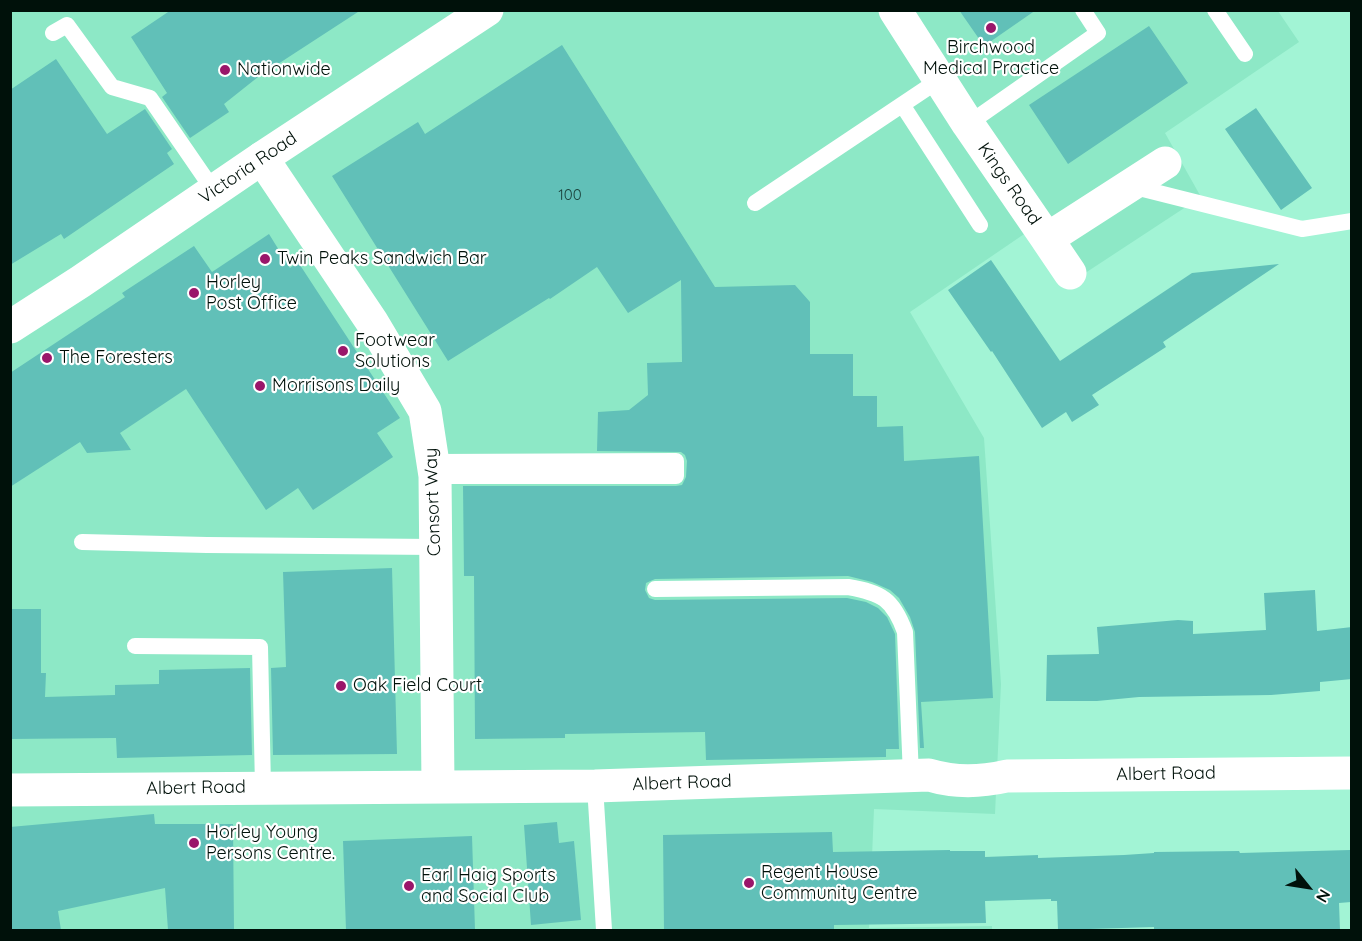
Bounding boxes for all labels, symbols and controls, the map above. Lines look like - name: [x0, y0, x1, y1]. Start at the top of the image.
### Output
- marker: Birchwood Medical Practice: [984, 21, 998, 35]
- place label: Birchwood Medical Practice: [923, 37, 1059, 80]
- place label: Nationwide: [237, 59, 331, 81]
- marker: Nationwide: [218, 63, 232, 77]
- street label: Victoria Road: [195, 127, 301, 209]
- street label: Kings Road: [973, 139, 1045, 229]
- house number: 100: [558, 186, 582, 204]
- place label: Twin Peaks Sandwich Bar: [277, 248, 487, 270]
- marker: Twin Peaks Sandwich Bar: [258, 252, 272, 266]
- place label: Horley Post Office: [206, 272, 297, 314]
- marker: Horley Post Office: [187, 286, 201, 300]
- place label: Footwear Solutions: [355, 330, 435, 372]
- marker: Footwear Solutions: [336, 344, 350, 358]
- place label: The Foresters: [59, 347, 173, 369]
- marker: The Foresters: [40, 351, 54, 365]
- place label: Morrisons Daily: [272, 375, 400, 397]
- marker: Morrisons Daily: [253, 379, 267, 393]
- street label: Consort Way: [420, 447, 446, 557]
- place label: Oak Field Court: [353, 675, 482, 697]
- marker: Oak Field Court: [334, 679, 348, 693]
- street label: Albert Road: [1116, 762, 1216, 786]
- street label: Albert Road: [632, 770, 732, 796]
- street label: Albert Road: [146, 776, 246, 800]
- place label: Horley Young Persons Centre.: [206, 822, 335, 864]
- marker: Horley Young Persons Centre.: [187, 836, 201, 850]
- north arrow: [1278, 857, 1338, 917]
- place label: Regent House Community Centre: [761, 862, 917, 904]
- place label: Earl Haig Sports and Social Club: [421, 865, 556, 908]
- marker: Regent House Community Centre: [742, 876, 756, 890]
- marker: Earl Haig Sports and Social Club: [402, 879, 416, 893]
- text: N: [1312, 886, 1335, 906]

